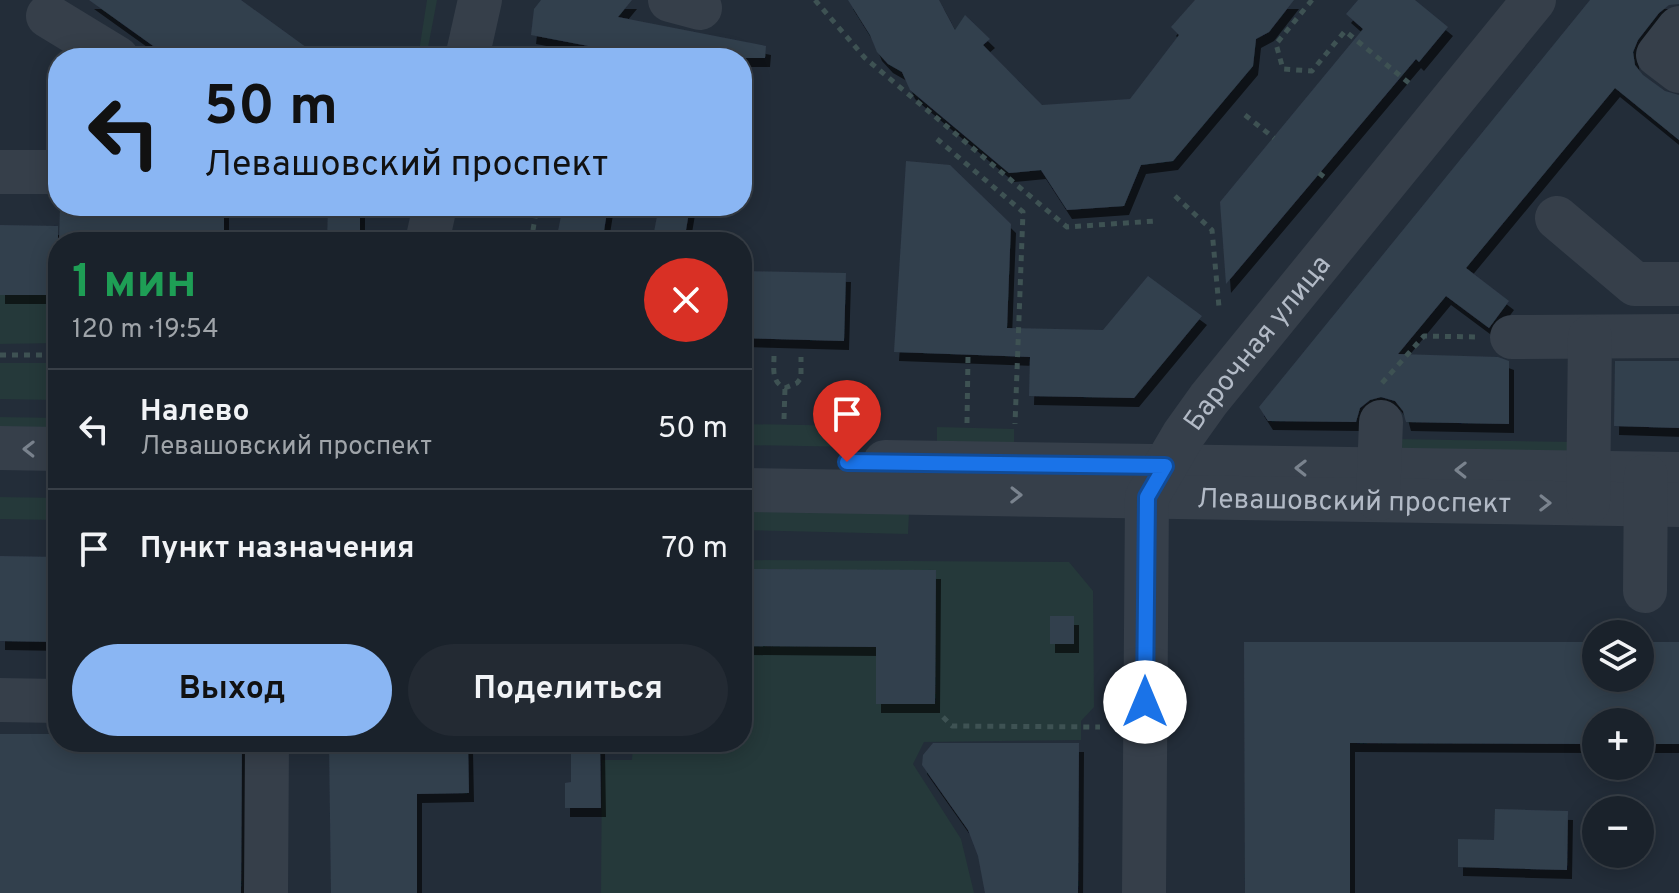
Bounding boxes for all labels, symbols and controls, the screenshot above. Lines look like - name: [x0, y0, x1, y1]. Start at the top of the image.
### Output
- text: 50 m: [204, 74, 338, 144]
- icon: left: [72, 80, 176, 184]
- text: Левашовский проспект: [204, 143, 608, 189]
- street label: Барочная улица: [1177, 248, 1340, 439]
- text: 1 мин: [72, 254, 197, 314]
- button: close: [644, 258, 728, 342]
- text: 120 m · 19:54: [72, 314, 219, 347]
- pin: [813, 380, 881, 462]
- icon: arrive: [825, 392, 869, 436]
- text: Налево: [140, 394, 249, 431]
- icon: left: [72, 407, 116, 451]
- text: 50 m: [658, 411, 728, 448]
- text: Левашовский проспект: [140, 431, 432, 464]
- one-way arrow: [22, 440, 35, 457]
- one-way arrow: [1294, 459, 1307, 477]
- one-way arrow: [1454, 462, 1467, 479]
- street label: Левашовский проспект: [1196, 482, 1511, 523]
- one-way arrow: [1010, 486, 1023, 504]
- one-way arrow: [1539, 495, 1552, 512]
- icon: arrive: [72, 527, 116, 571]
- text: Пункт назначения: [140, 531, 414, 568]
- text: 70 m: [662, 531, 728, 568]
- map controls: [1582, 620, 1654, 868]
- button: layers: [1582, 620, 1654, 692]
- button: Выход: [72, 644, 392, 736]
- button: Поделиться: [408, 644, 728, 736]
- position arrow: [1103, 660, 1187, 744]
- button: +: [1582, 708, 1654, 780]
- button: −: [1582, 796, 1654, 868]

